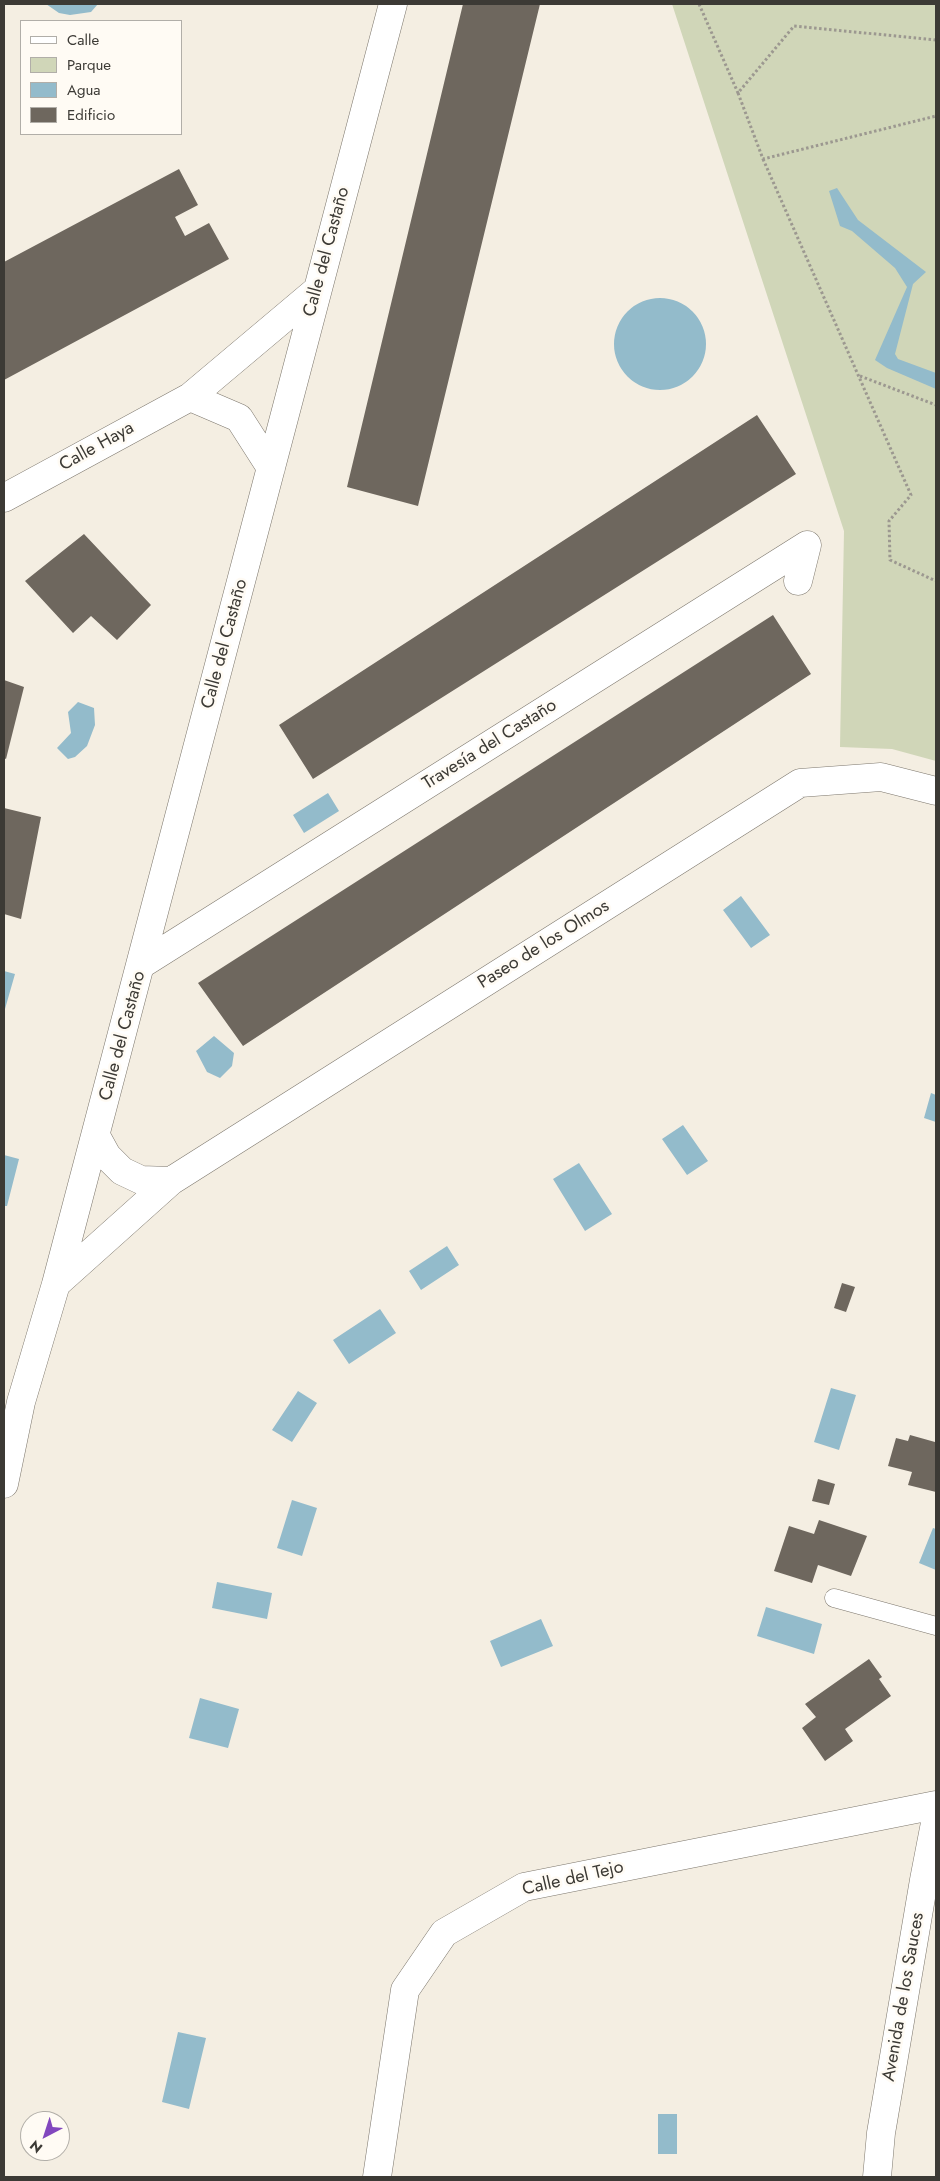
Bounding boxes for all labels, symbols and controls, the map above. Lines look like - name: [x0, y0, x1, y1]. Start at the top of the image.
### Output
- legend: [20, 20, 182, 135]
- text: Calle: [67, 29, 99, 51]
- text: Parque: [67, 54, 111, 76]
- text: Agua: [67, 79, 101, 101]
- text: Edificio: [67, 104, 115, 126]
- street label: Calle del Castaño: [299, 185, 355, 319]
- street label: Calle Haya: [56, 418, 138, 476]
- street label: Calle del Castaño: [197, 577, 253, 711]
- street label: Travesía del Castaño: [419, 695, 561, 795]
- street label: Paseo de los Olmos: [474, 896, 614, 994]
- street label: Calle del Castaño: [95, 969, 151, 1103]
- street label: Calle del Tejo: [520, 1857, 626, 1901]
- street label: Avenida de los Sauces: [879, 1911, 929, 2083]
- north arrow: [20, 2111, 70, 2161]
- text: N: [25, 2135, 47, 2158]

